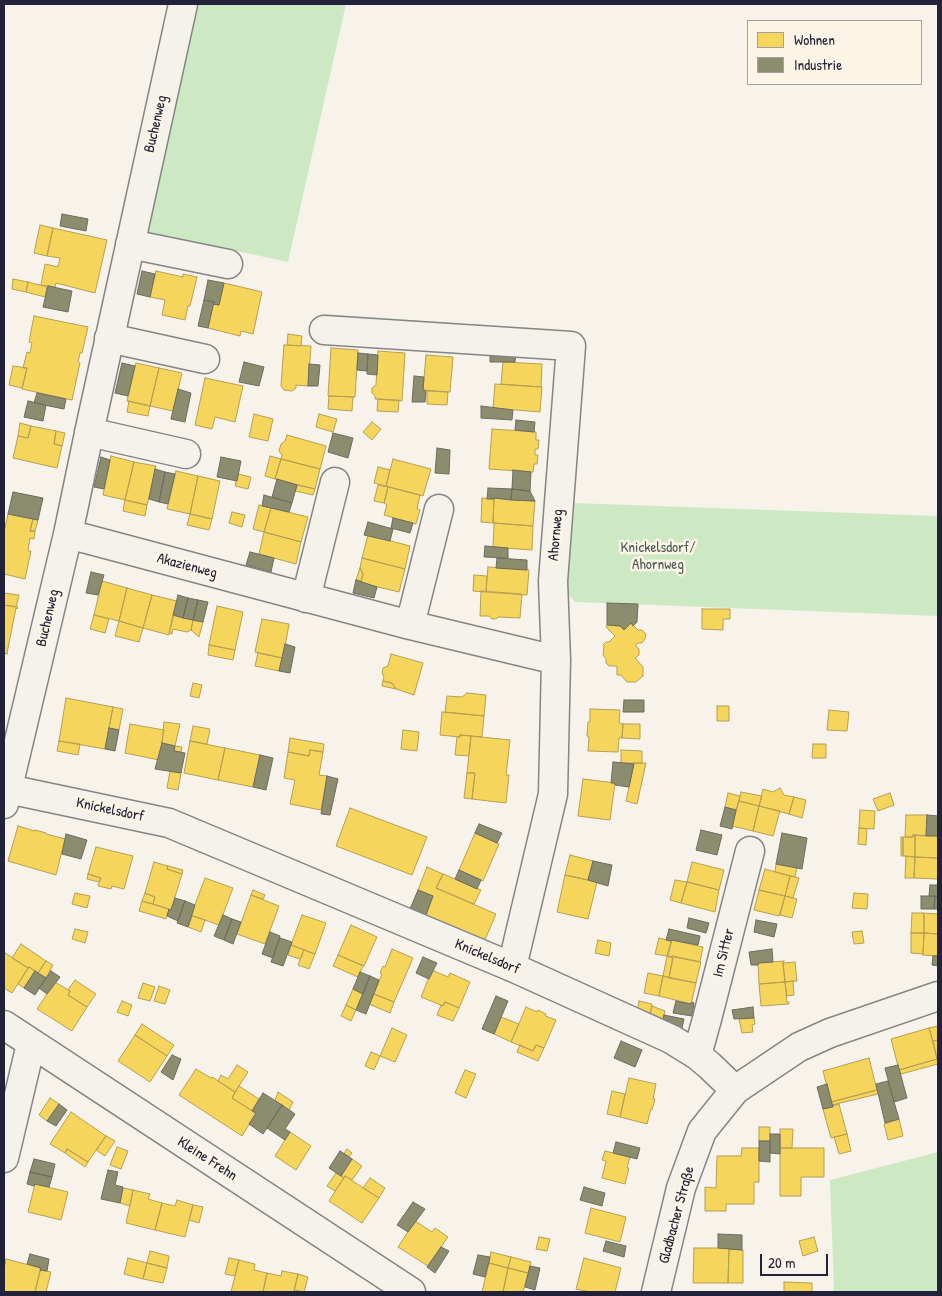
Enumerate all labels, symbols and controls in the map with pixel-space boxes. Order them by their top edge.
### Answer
legend [747,20,922,85]
text: Wohnen [794,29,835,50]
text: Industrie [794,54,842,75]
street label: Buchenweg [141,94,171,154]
street label: Ahornweg [545,508,567,562]
park label: Knickelsdorf/ Ahornweg [620,539,696,574]
street label: Akazienweg [155,549,219,583]
street label: Buchenweg [33,588,63,648]
street label: Knickelsdorf [74,794,146,826]
street label: Im Sitter [709,927,739,979]
street label: Knickelsdorf [452,935,522,979]
street label: Kleine Frehn [174,1133,240,1185]
street label: Gladbacher Straße [655,1164,699,1266]
scale bar [762,1244,830,1276]
text: 20 m [768,1252,795,1273]

